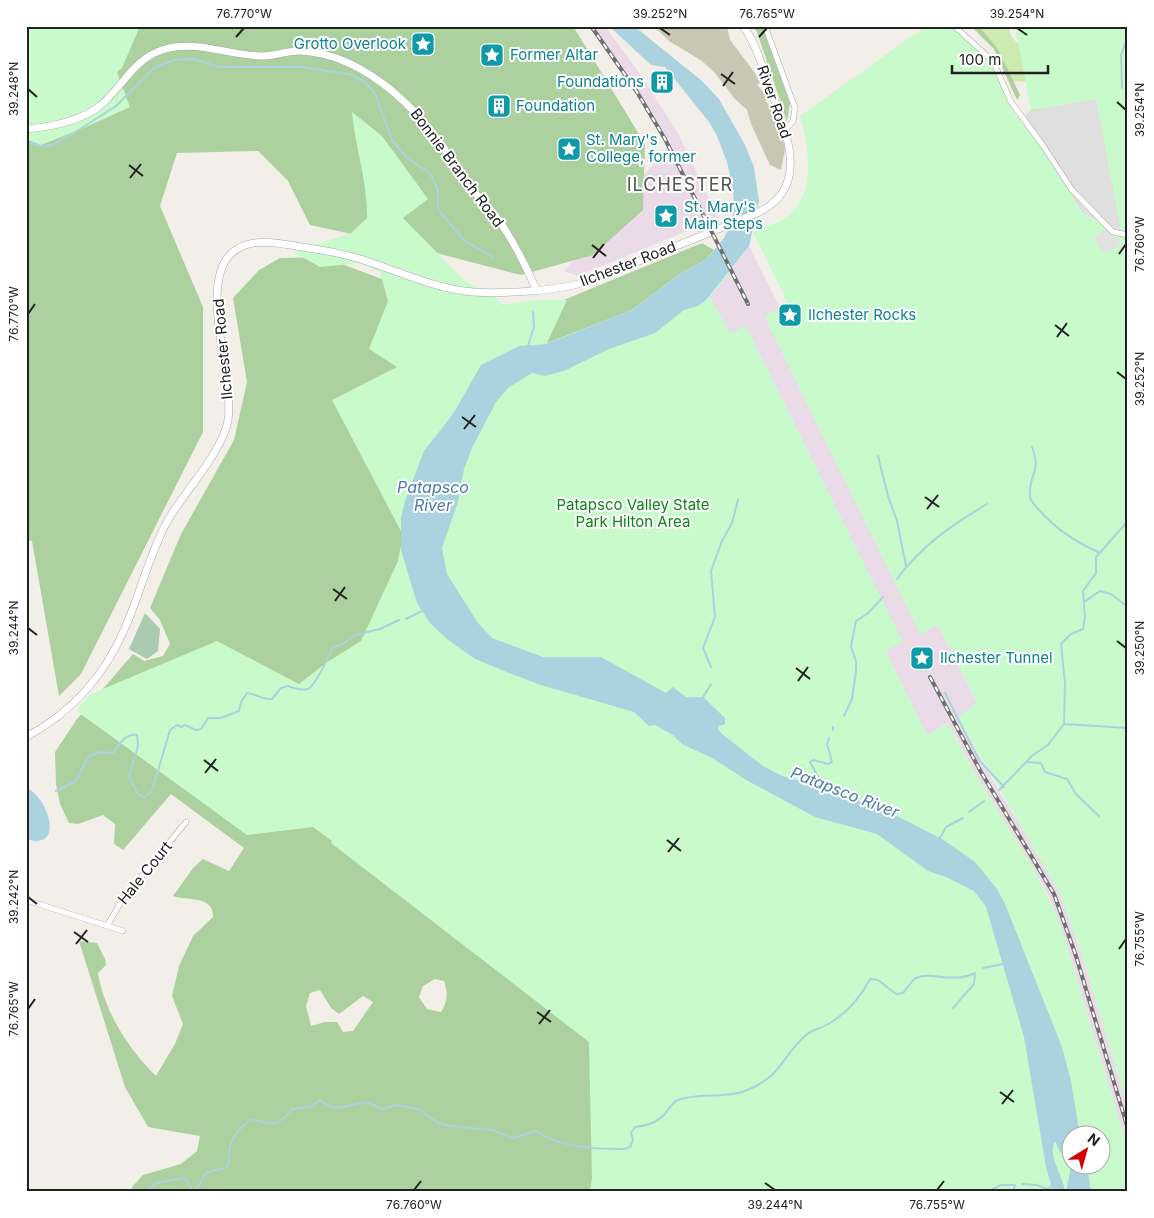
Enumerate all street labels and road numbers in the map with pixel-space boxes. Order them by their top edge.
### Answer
street label: River Road [753,63,796,141]
street label: Bonnie Branch Road [407,105,508,231]
street label: Ilchester Road [577,237,679,291]
street label: Ilchester Road [209,298,236,400]
street label: Hale Court [113,837,176,908]

